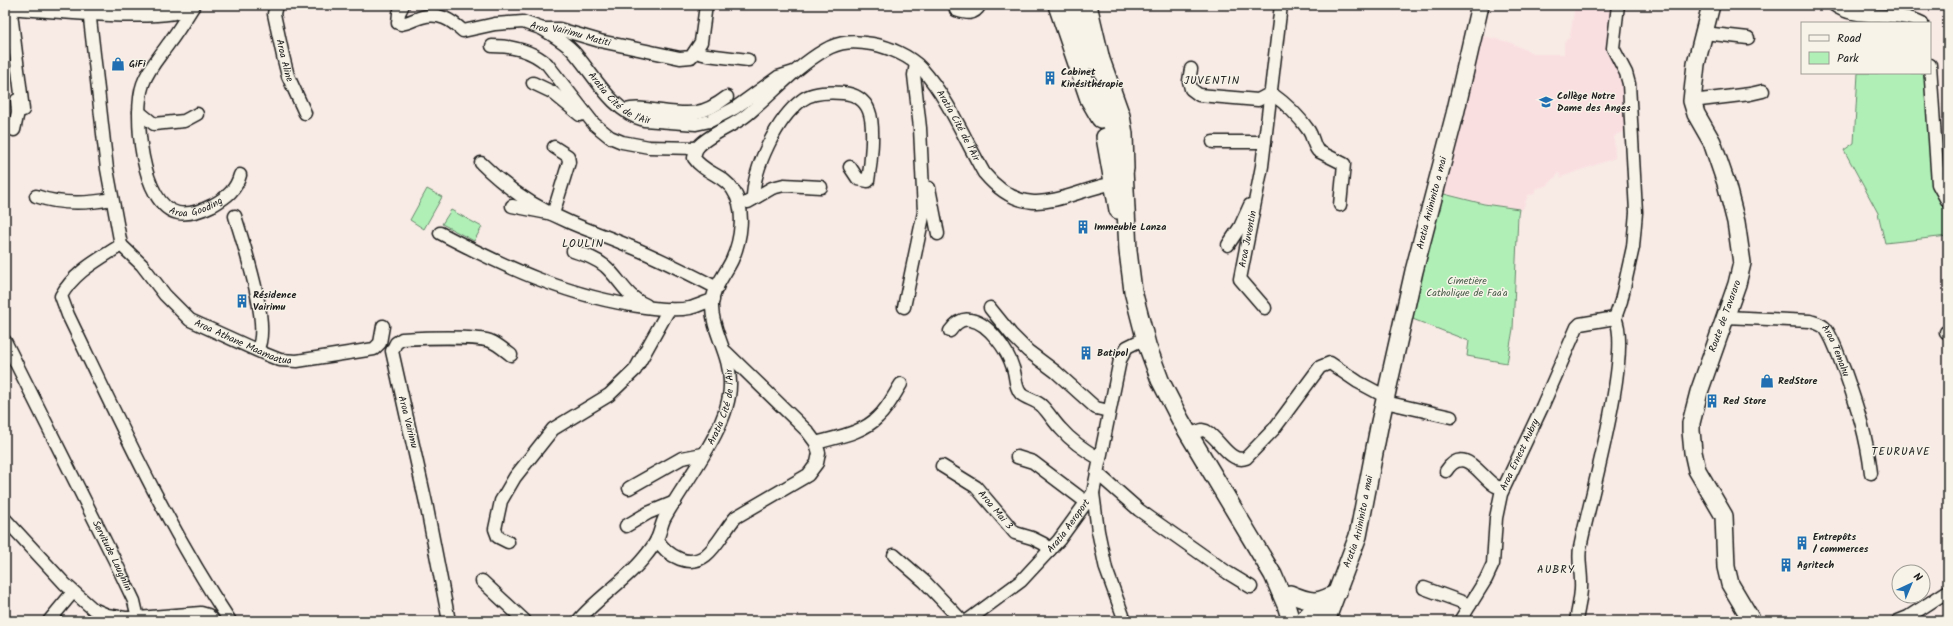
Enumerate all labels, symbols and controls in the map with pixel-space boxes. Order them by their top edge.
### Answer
street label: Aroa Vairimu Matiti [528,17,613,51]
legend [1801,22,1931,74]
text: Road [1837,29,1862,48]
street label: Aroa Aline [272,38,298,85]
text: Park [1837,49,1859,68]
shop icon: GiFi [110,56,126,72]
place label: GiFi [129,56,146,72]
place label: Cabinet Kinésithérapie [1061,64,1123,92]
street label: Aratia Cité de l'Air [584,68,652,129]
building icon: Cabinet Kinésithérapie [1042,70,1058,86]
district label: JUVENTIN [1184,72,1240,90]
street label: Aratia Cité de l'Air [932,87,984,165]
place label: Collège Notre Dame des Anges [1557,88,1631,116]
school or university icon: Collège Notre Dame des Anges [1538,94,1554,110]
street label: Aratia Ariininito a mai [1412,154,1452,251]
street label: Aroa Gooding [166,193,226,222]
street label: Aroa Juventin [1234,209,1261,269]
building icon: Immeuble Lanza [1075,219,1091,235]
place label: Immeuble Lanza [1094,219,1166,235]
district label: LOULIN [562,235,604,253]
park label: Cimetière Catholique de Faa'a [1426,273,1508,301]
street label: Route de Tavararo [1705,277,1746,354]
place label: Résidence Vairimu [253,287,297,315]
building icon: Résidence Vairimu [234,293,250,309]
street label: Aroa Athane Maamaatua [192,315,292,369]
street label: Aroa Temahu [1817,321,1854,379]
building icon: Batipol [1078,345,1094,361]
place label: Batipol [1097,345,1128,361]
street label: Aratia Cité de l'Air [703,367,738,448]
shop icon: RedStore [1759,373,1775,389]
place label: RedStore [1778,373,1817,389]
building icon: Red Store [1704,393,1720,409]
place label: Red Store [1723,393,1766,409]
street label: Aroa Vairimu [394,394,422,450]
street label: Aroa Ernest Aubry [1496,416,1544,493]
district label: TEURUAVE [1872,443,1930,461]
street label: Aratia Ariininito a mai [1339,473,1378,570]
street label: Aroa Mai 3 [974,487,1017,533]
street label: Aratia Aeroport [1043,496,1094,557]
street label: Servitude Laughlin [88,518,136,594]
place label: Entrepôts / commerces [1812,529,1869,557]
building icon: Entrepôts / commerces [1794,535,1810,551]
building icon: Agritech [1778,557,1794,573]
place label: Agritech [1797,557,1835,573]
district label: AUBRY [1537,561,1575,579]
north arrow [1891,564,1931,604]
text: N [1908,569,1926,586]

